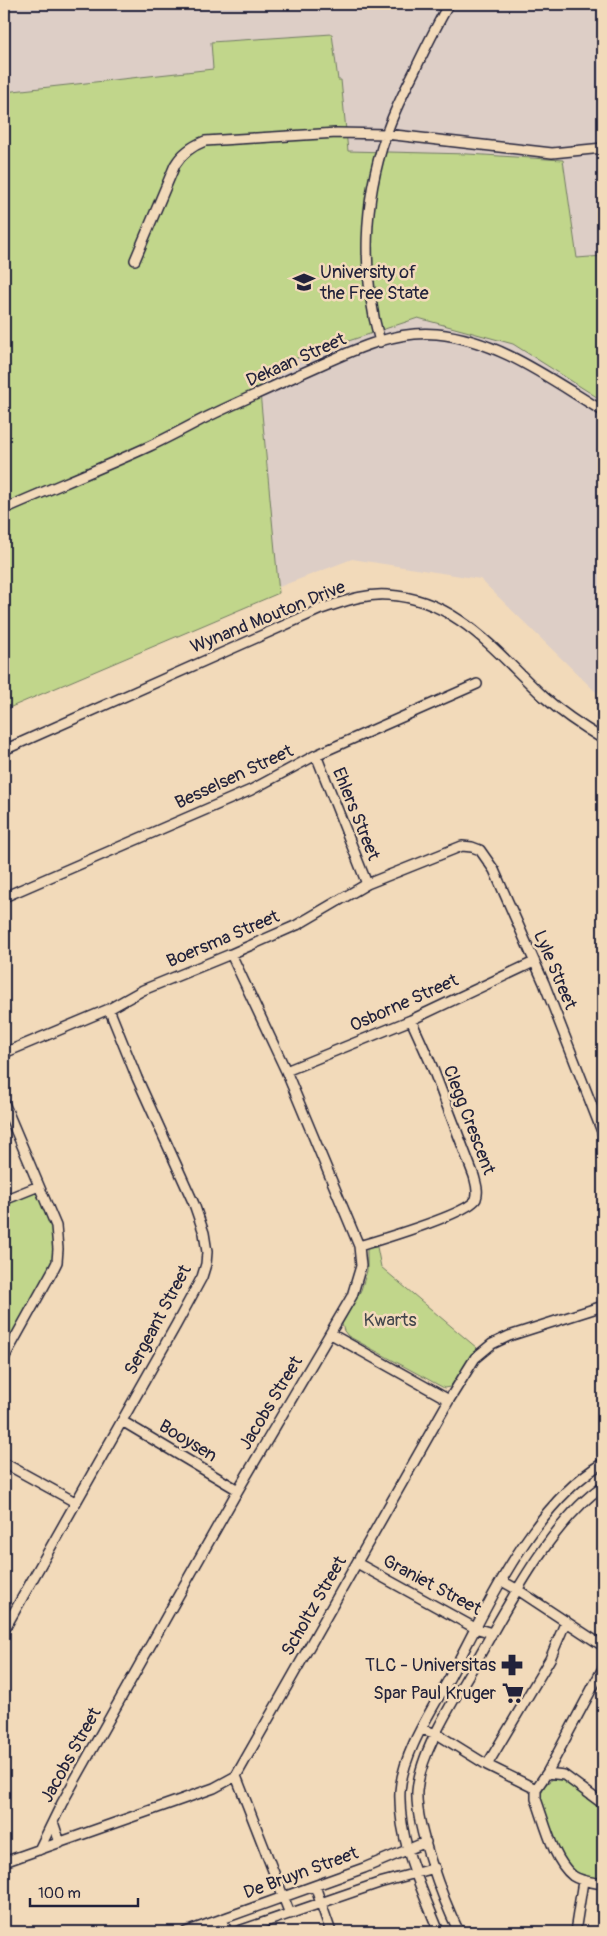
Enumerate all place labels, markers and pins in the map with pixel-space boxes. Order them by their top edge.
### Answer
place label: University of the Free State [319,261,429,305]
school or university icon: University of the Free State [291,269,317,295]
pharmacy icon: TLC - Universitas [499,1652,525,1678]
place label: TLC - Universitas [365,1654,496,1677]
supermarket icon: Spar Paul Kruger [500,1680,526,1706]
place label: Spar Paul Kruger [373,1682,497,1705]

